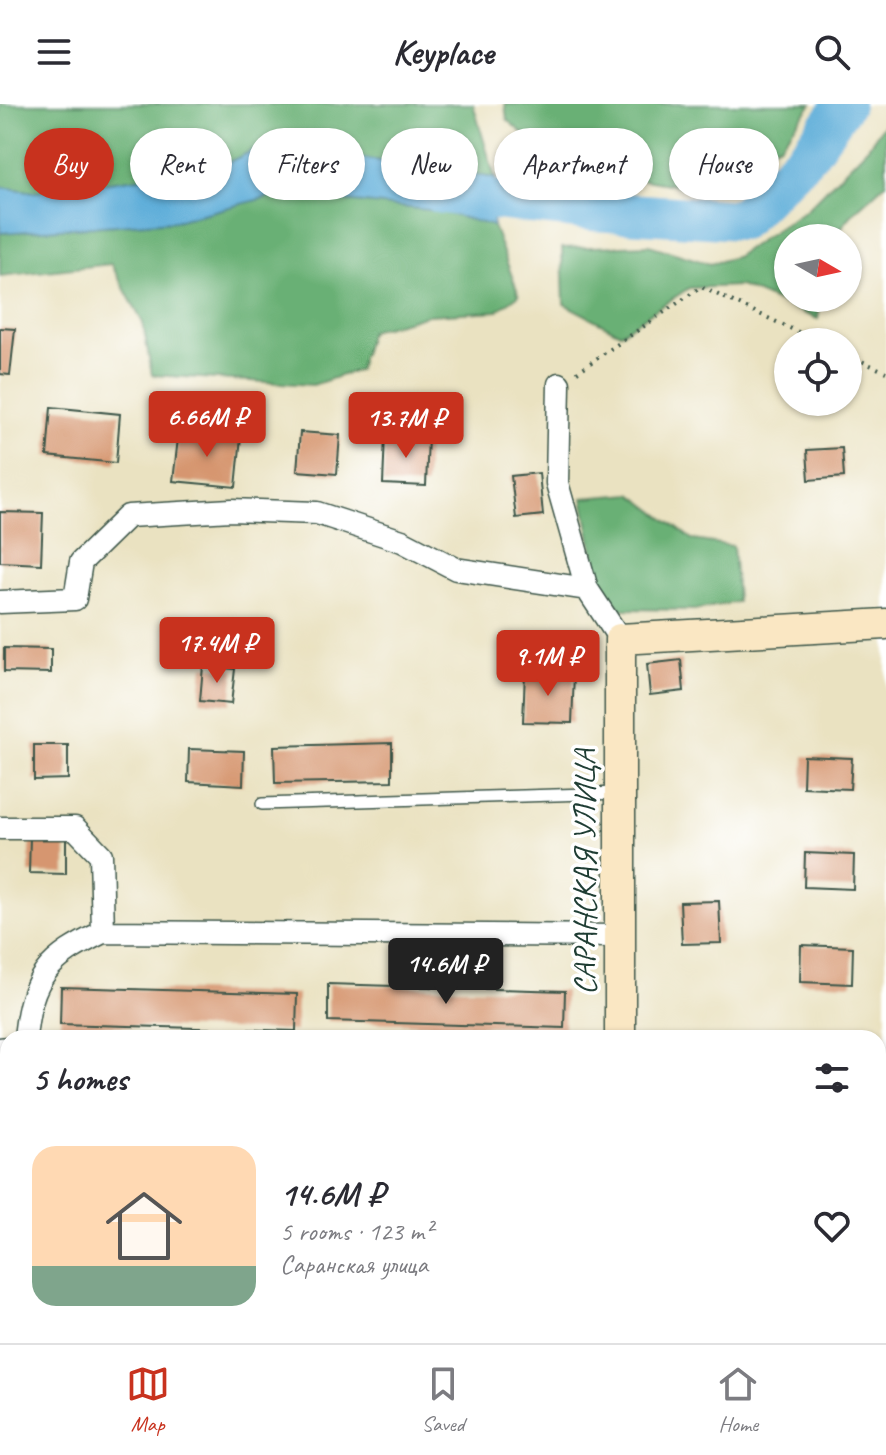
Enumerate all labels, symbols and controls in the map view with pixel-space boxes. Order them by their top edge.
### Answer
text: Keyplace [392,29,494,75]
icon: menu [32,30,76,74]
icon: search [810,30,854,74]
chip: Buy [24,128,114,200]
chip: Rent [130,128,232,200]
chip: Filters [248,128,365,200]
chip: New [381,128,478,200]
chip: Apartment [494,128,653,200]
chip: House [669,128,779,200]
north arrow [774,224,862,312]
map controls [774,224,862,416]
button: locate [774,328,862,416]
pin: 6.66M ₽ [133,391,281,459]
pin: 13.7M ₽ [332,392,480,460]
text: 6.66M ₽ [167,400,247,433]
text: 13.7M ₽ [367,401,445,434]
pin: 17.4M ₽ [143,617,291,685]
text: 17.4M ₽ [178,626,256,659]
pin: 9.1M ₽ [483,630,613,698]
text: 9.1M ₽ [515,639,581,672]
street label: САРАНСКАЯ УЛИЦА [564,747,605,995]
pin: 14.6M ₽ [372,938,520,1006]
text: 14.6M ₽ [406,947,486,980]
icon: filters [810,1056,854,1100]
text: 5 homes [32,1057,127,1100]
text: 14.6M ₽ [280,1172,384,1215]
icon: home [96,1178,192,1274]
icon: heart [810,1204,854,1248]
text: 5 rooms · 123 m² [280,1215,432,1248]
text: Саранская улица [280,1248,428,1281]
tab: Map [126,1362,170,1438]
tab: Saved [421,1362,465,1438]
tab: Home [716,1362,760,1438]

